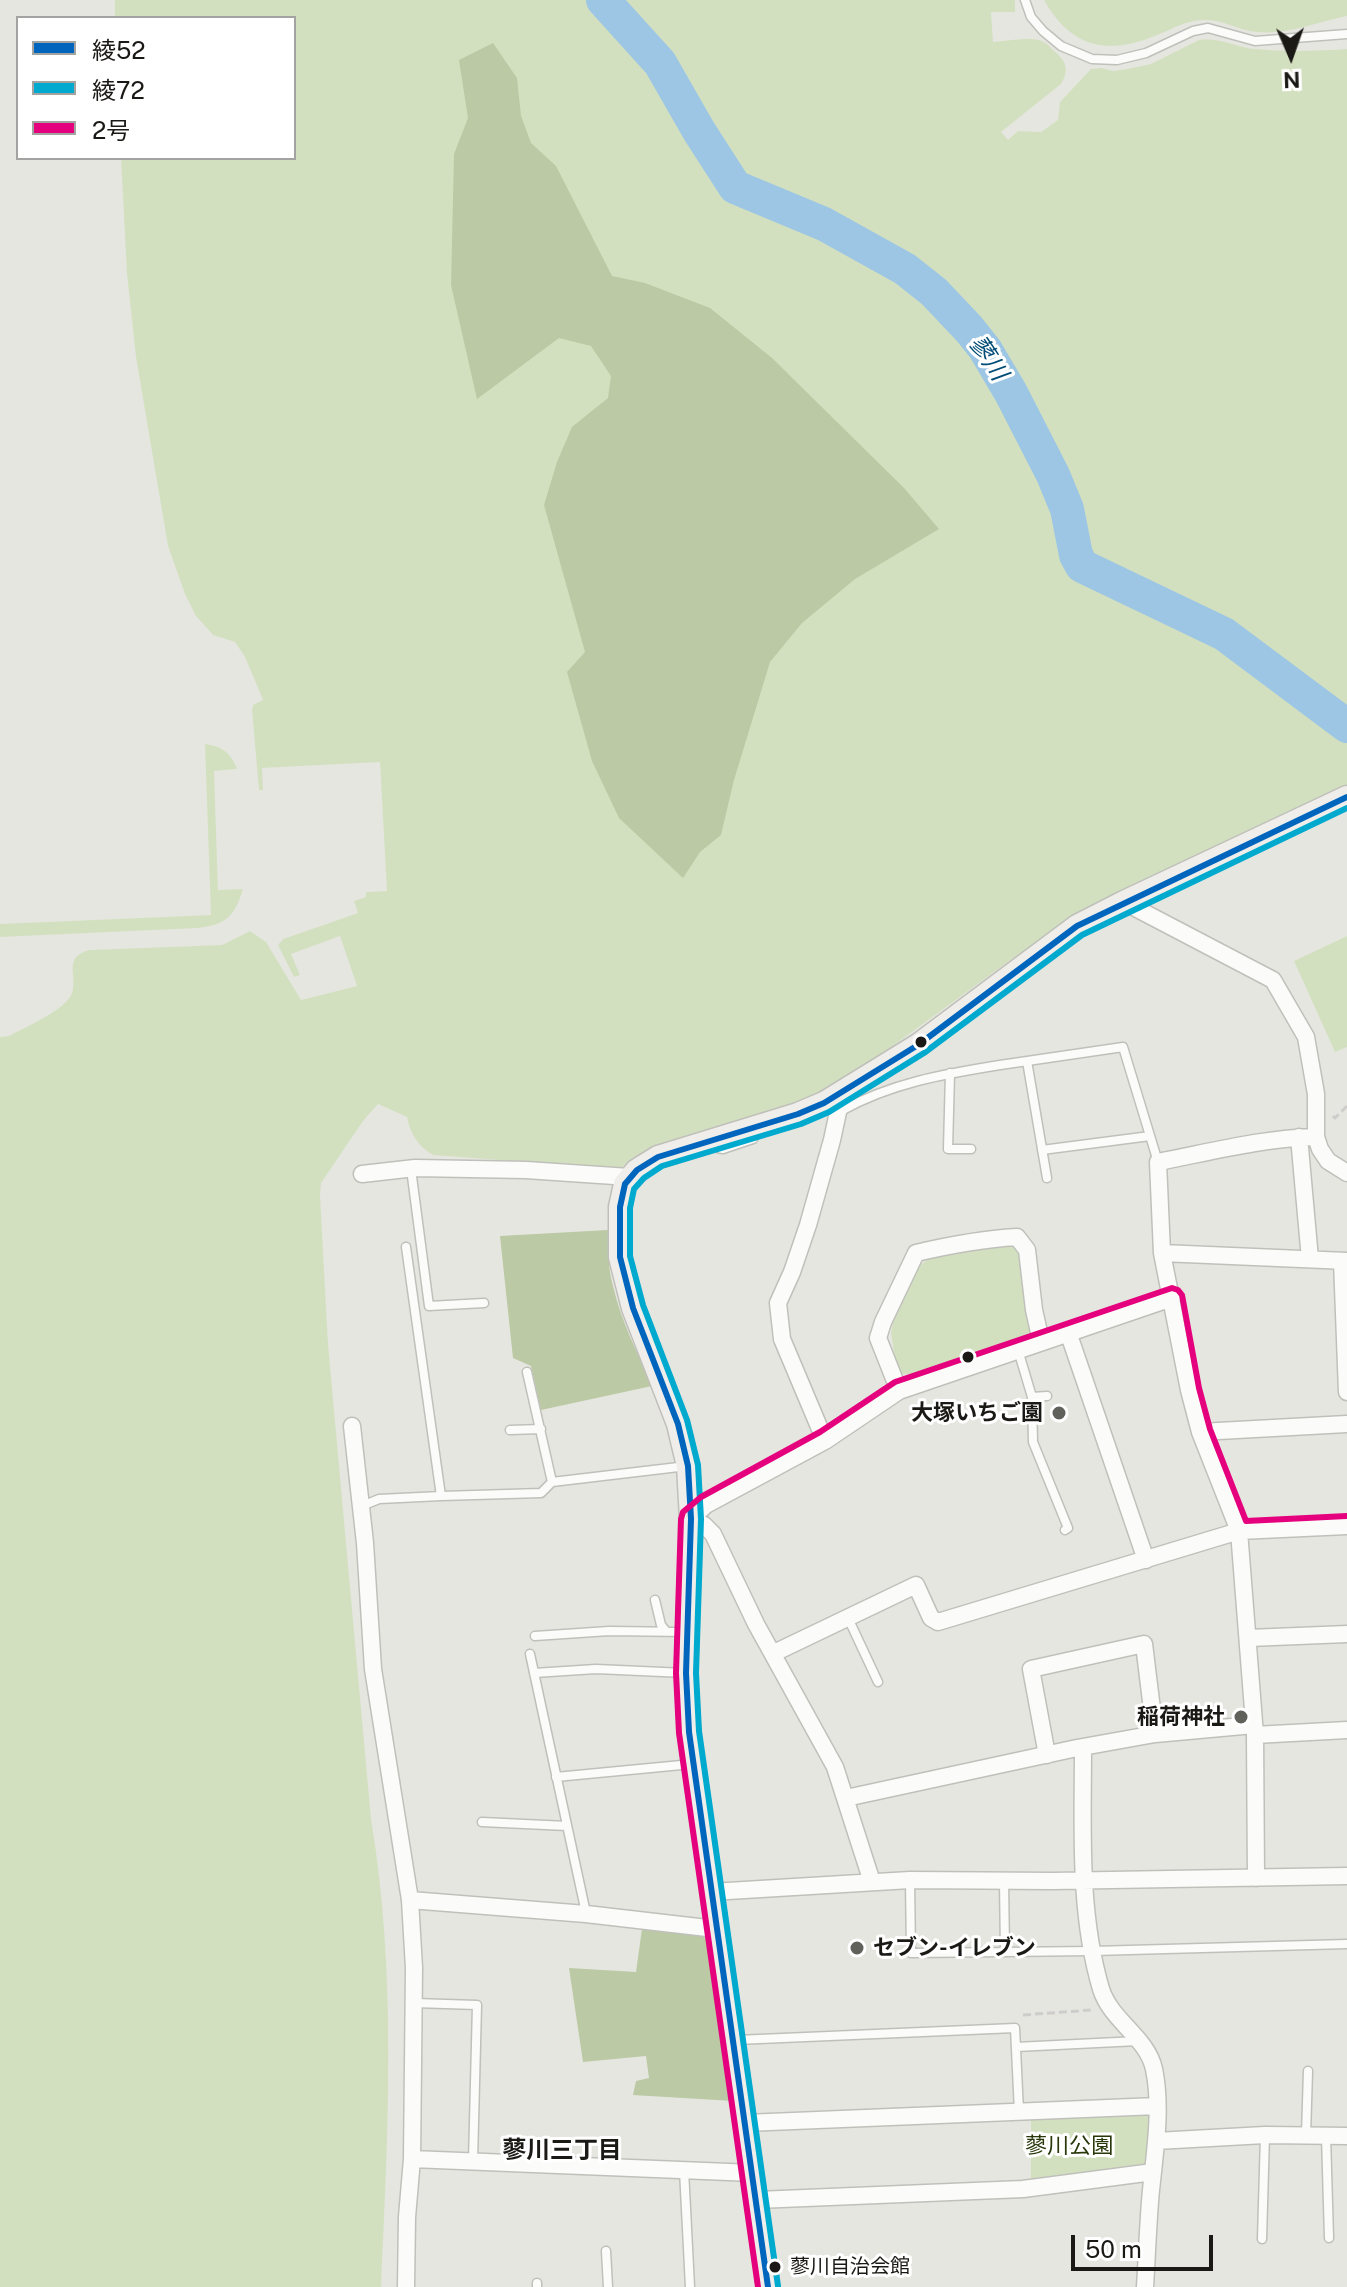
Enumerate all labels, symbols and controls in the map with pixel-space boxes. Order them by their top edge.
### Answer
legend [16,16,296,160]
north arrow [1251,16,1331,96]
text: 綾52 [92,36,146,64]
text: N [1283,67,1301,93]
text: 綾72 [92,76,145,104]
text: 2号 [92,116,130,144]
water label: 蓼川 [963,330,1013,386]
unlabelled marker [913,1034,929,1050]
unlabelled marker [960,1349,976,1365]
place label: 大塚いちご園 [911,1400,1043,1426]
marker: 大塚いちご園 [1050,1404,1068,1422]
place label: 稲荷神社 [1137,1704,1225,1730]
marker: 稲荷神社 [1232,1708,1250,1726]
place label: セブン-イレブン [873,1935,1036,1961]
marker: セブン-イレブン [848,1939,866,1957]
park label: 蓼川公園 [1025,2133,1113,2159]
district label: 蓼川三丁目 [502,2137,622,2165]
scale bar [1075,2219,1217,2269]
text: 50 m [1085,2235,1142,2263]
place label: 蓼川自治会館 [790,2255,910,2279]
marker: 蓼川自治会館 [767,2259,783,2275]

